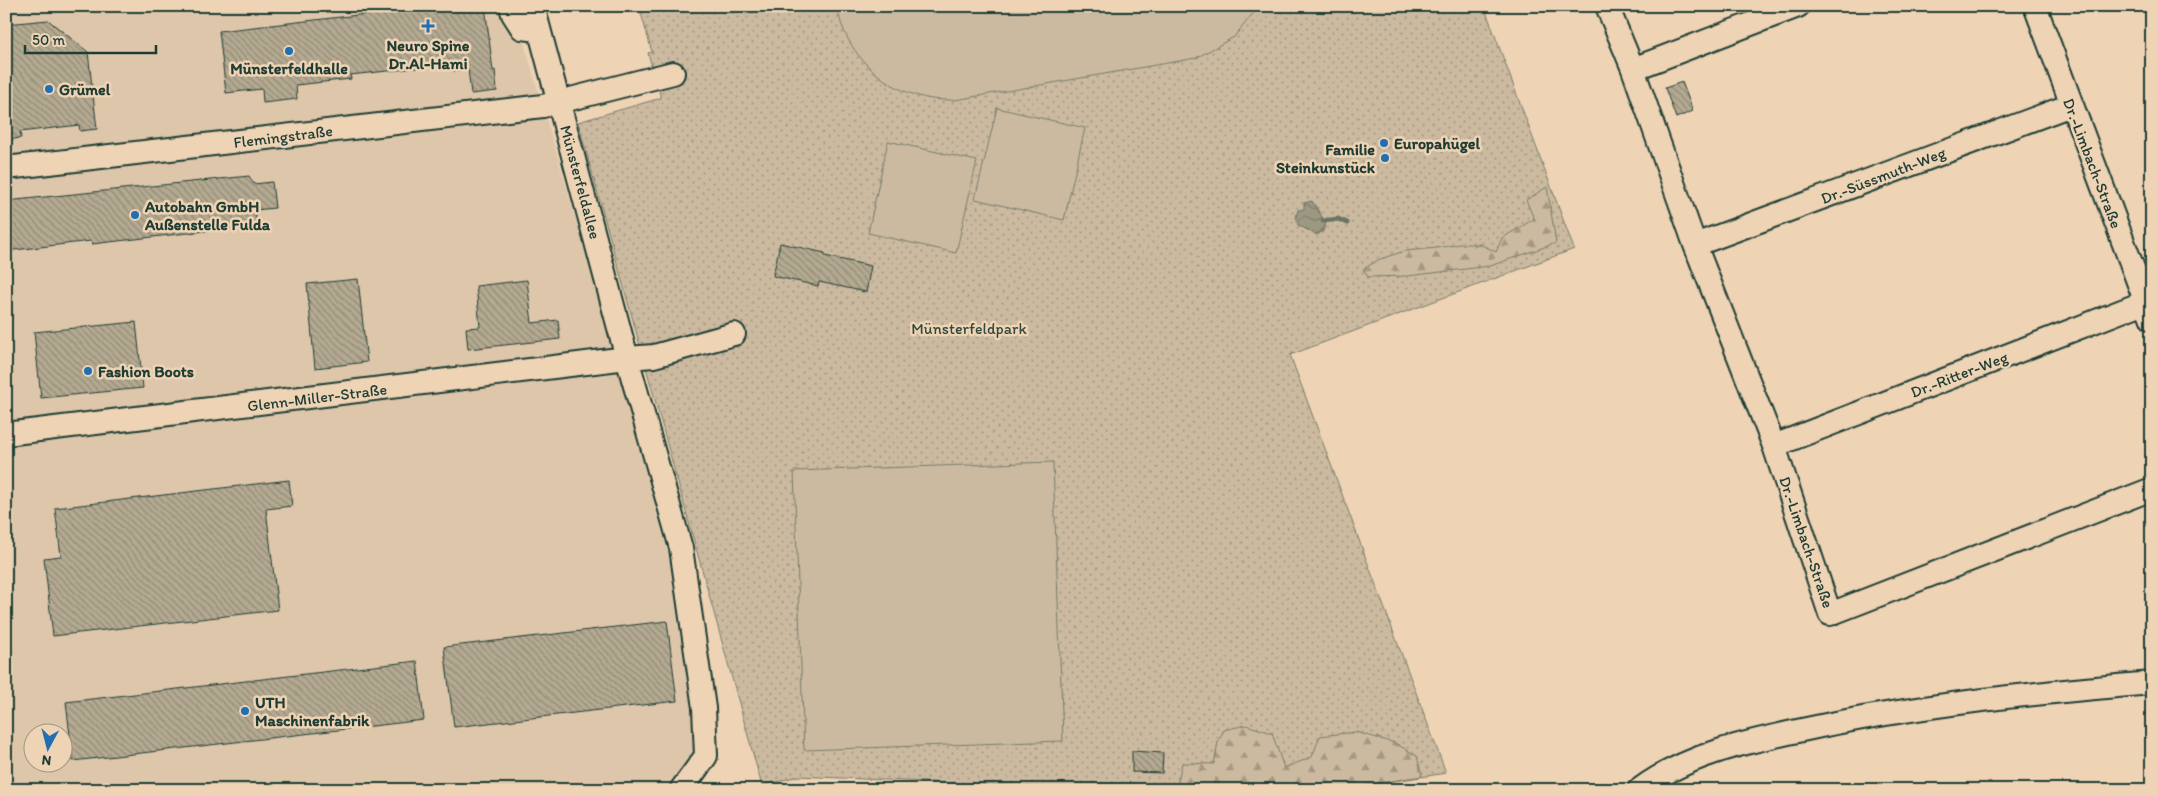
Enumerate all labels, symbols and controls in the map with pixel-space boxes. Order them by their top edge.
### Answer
marker: Neuro Spine Dr.Al-Hami [421,19,435,33]
scale bar [25,22,156,54]
text: 50 m [32,31,65,49]
place label: Neuro Spine Dr.Al-Hami [387,36,470,73]
marker: Münsterfeldhalle [283,45,295,57]
place label: Münsterfeldhalle [230,59,348,78]
place label: Grümel [59,80,111,99]
marker: Grümel [43,83,55,95]
street label: Dr.-Limbach-Straße [2059,95,2126,231]
street label: Flemingstraße [232,121,334,152]
street label: Münsterfeldallee [556,123,605,241]
place label: Europahügel [1394,134,1480,154]
marker: Europahügel [1378,137,1390,149]
place label: Familie Steinkunstück [1276,140,1376,177]
street label: Dr.-Süssmuth-Weg [1818,143,1949,208]
marker: Familie Steinkunstück [1379,152,1391,164]
place label: Autobahn GmbH Außenstelle Fulda [144,197,271,234]
marker: Autobahn GmbH Außenstelle Fulda [129,209,141,221]
park label: Münsterfeldpark [911,319,1027,338]
street label: Dr.-Ritter-Weg [1908,347,2011,402]
place label: Fashion Boots [98,362,194,381]
marker: Fashion Boots [82,365,94,377]
street label: Glenn-Miller-Straße [246,380,388,415]
street label: Dr.-Limbach-Straße [1775,474,1838,610]
place label: UTH Maschinenfabrik [255,693,370,730]
marker: UTH Maschinenfabrik [239,705,251,717]
north arrow [22,724,72,774]
text: N [41,751,52,769]

